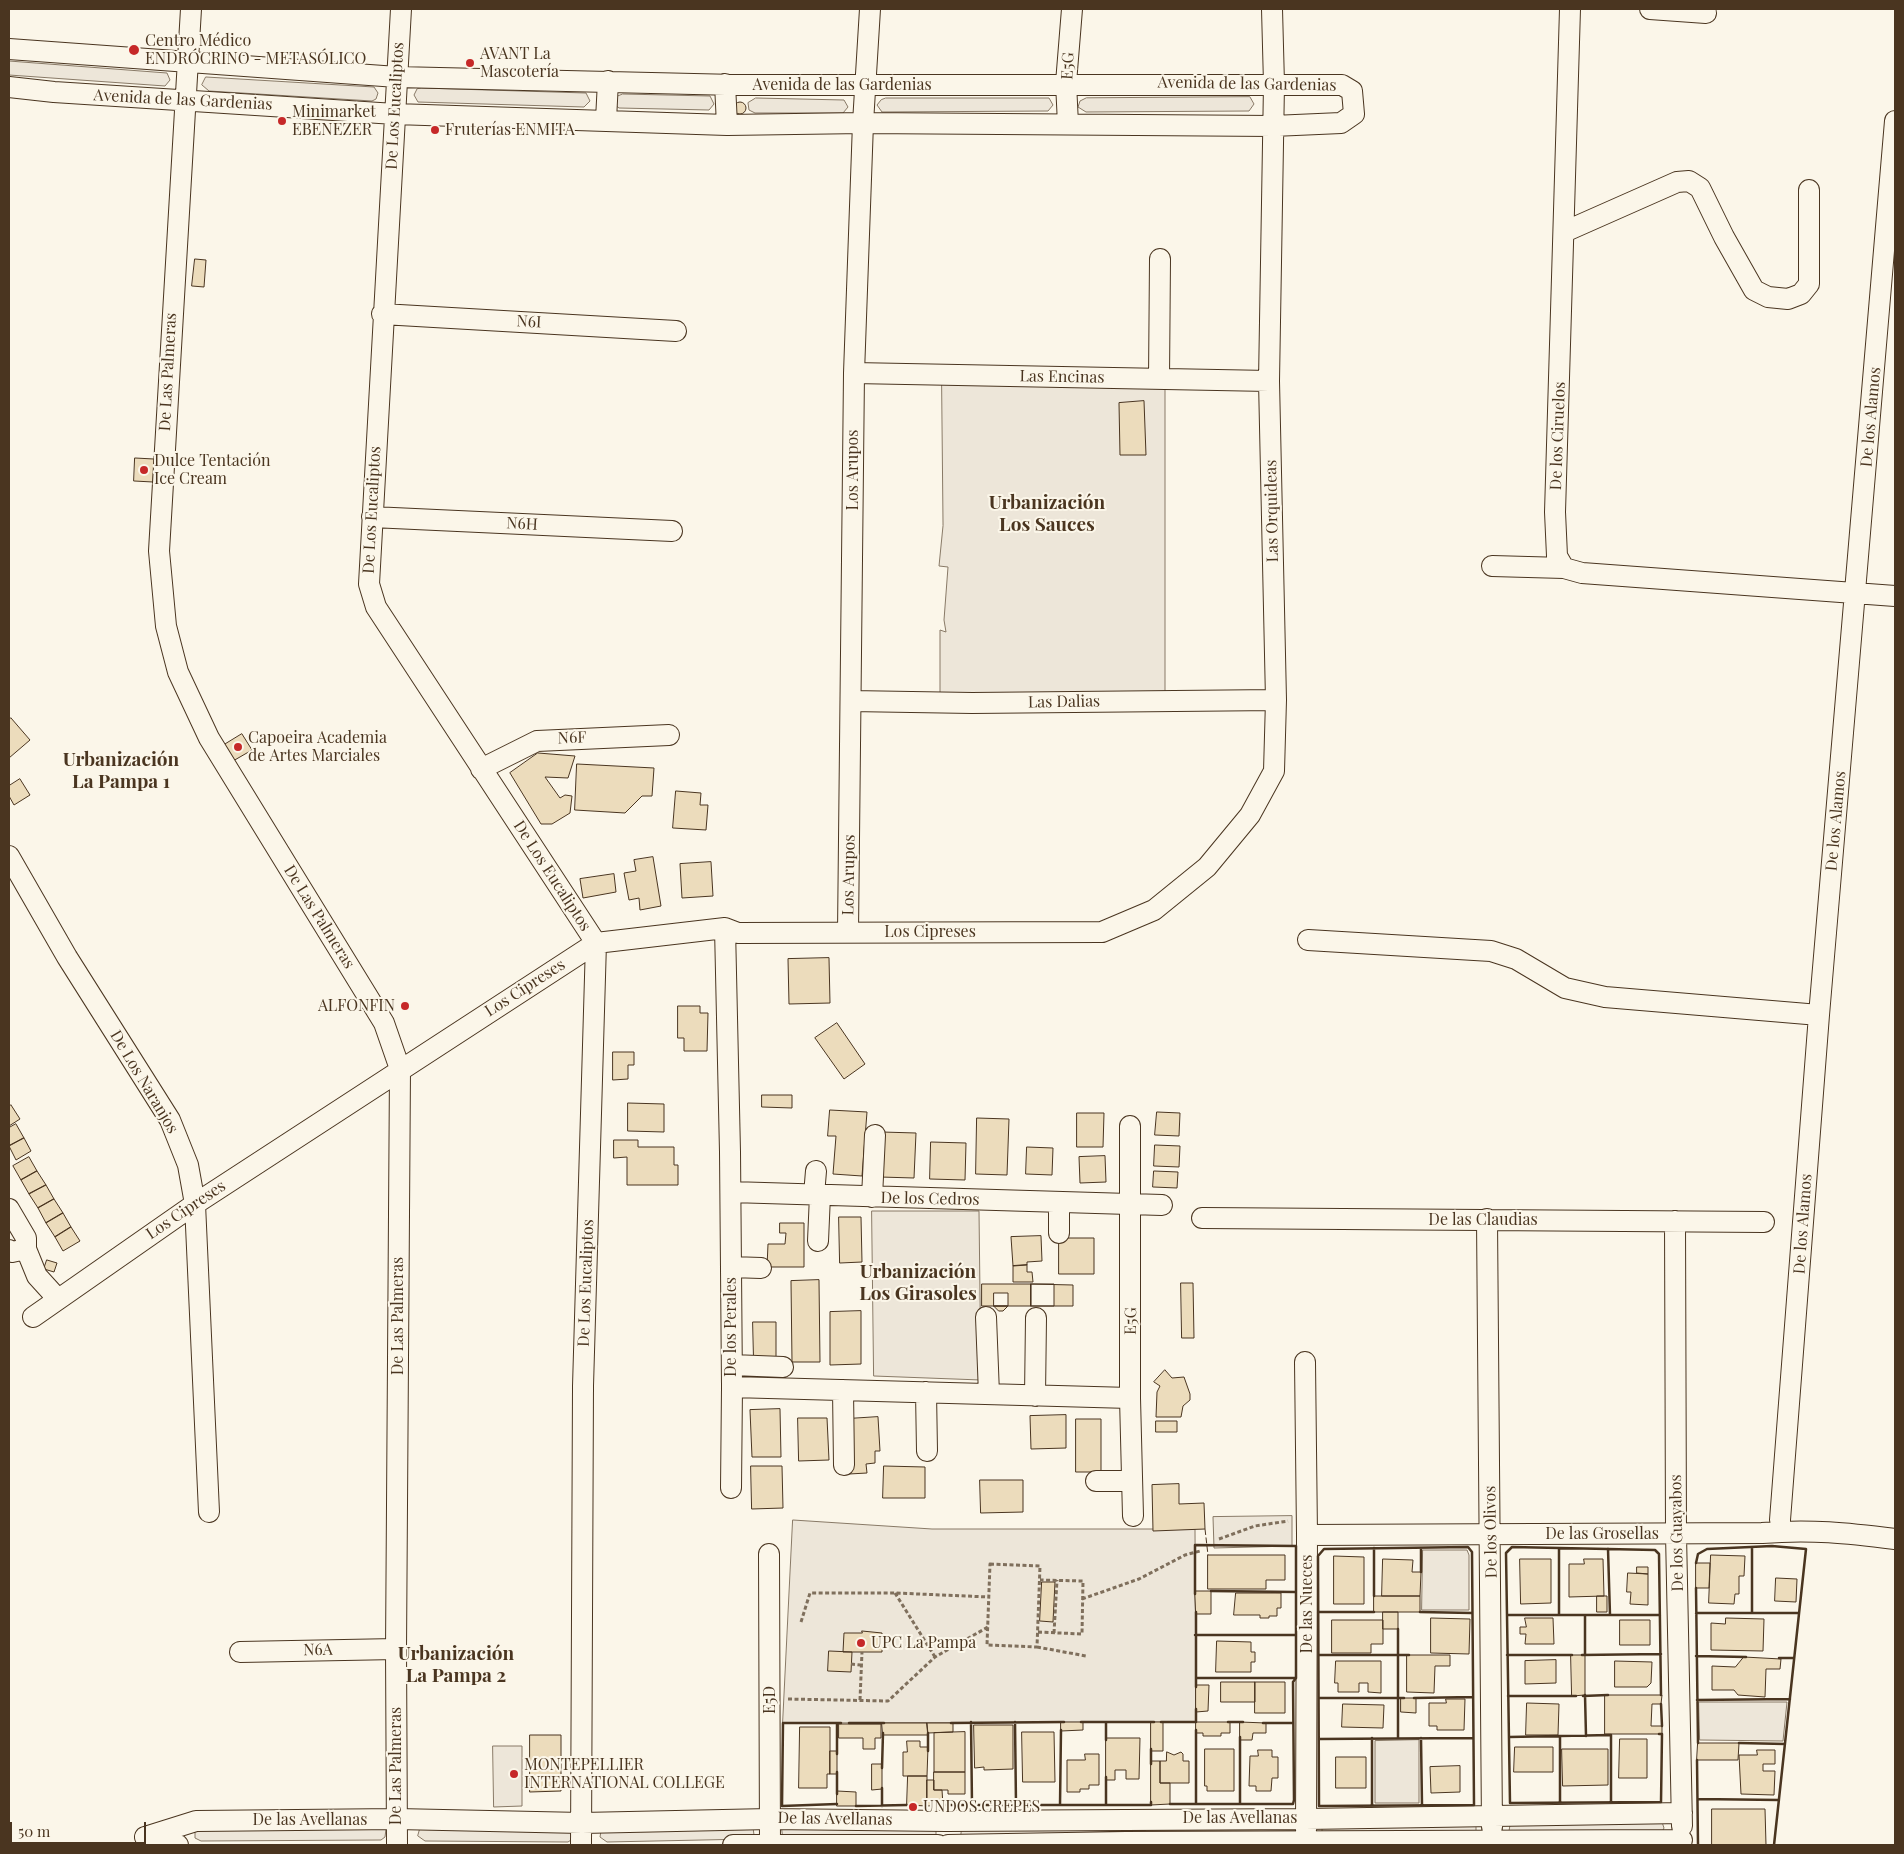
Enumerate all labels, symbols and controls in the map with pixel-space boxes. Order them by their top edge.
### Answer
place label: Centro Médico ENDRÓCRINO - METASÓLICO [145,31,366,69]
street label: De Los Eucaliptos [382,42,408,170]
marker: Centro Médico ENDRÓCRINO - METASÓLICO [127,43,141,57]
place label: AVANT La Mascotería [480,44,559,82]
street label: E5G [1058,52,1078,80]
marker: AVANT La Mascotería [464,57,476,69]
street label: Avenida de las Gardenias [1157,73,1337,95]
street label: Avenida de las Gardenias [752,75,932,95]
street label: Avenida de las Gardenias [93,86,273,114]
place label: Minimarket EBENEZER [292,102,376,140]
marker: Minimarket EBENEZER [276,115,288,127]
place label: Fruterías ENMITA [445,120,575,140]
marker: Fruterías ENMITA [429,124,441,136]
street label: De Las Palmeras [155,312,181,432]
street label: N6I [516,312,542,332]
street label: De los Alamos [1857,366,1885,468]
street label: Las Encinas [1019,367,1105,387]
street label: De los Ciruelos [1547,381,1569,491]
street label: Los Arupos [843,429,863,511]
street label: De Los Eucaliptos [359,446,385,574]
place label: Dulce Tentación Ice Cream [154,451,270,489]
street label: Las Orquideas [1262,460,1282,562]
marker: Dulce Tentación Ice Cream [138,464,150,476]
district label: Urbanización Los Sauces [989,492,1105,536]
street label: N6H [506,514,538,534]
street label: Las Dalias [1028,692,1100,712]
place label: Capoeira Academia de Artes Marciales [248,728,387,766]
street label: N6F [557,728,587,748]
marker: Capoeira Academia de Artes Marciales [232,741,244,753]
district label: Urbanización La Pampa 1 [63,749,179,793]
street label: De los Alamos [1822,770,1850,872]
street label: De Los Eucaliptos [509,817,595,935]
street label: Los Arupos [839,834,859,916]
street label: De Las Palmeras [279,862,359,972]
street label: Los Cipreses [884,922,976,942]
street label: Los Cipreses [481,955,569,1021]
place label: ALFONFIN [318,996,395,1016]
marker: ALFONFIN [399,1000,411,1012]
street label: De Los Naranjos [106,1027,182,1137]
street label: De los Alamos [1790,1173,1816,1275]
street label: Los Cipreses [143,1176,229,1244]
street label: De los Cedros [880,1189,980,1209]
street label: De las Claudias [1428,1210,1538,1230]
street label: De Los Eucaliptos [574,1219,598,1347]
street label: De Las Palmeras [388,1257,408,1375]
district label: Urbanización Los Girasoles [859,1261,977,1305]
street label: De los Perales [721,1277,741,1377]
street label: E5G [1121,1307,1141,1335]
street label: De los Guayabos [1666,1474,1688,1592]
street label: De los Olivos [1481,1486,1501,1578]
street label: De las Grosellas [1545,1524,1659,1544]
street label: De las Nueces [1297,1555,1317,1653]
place label: UPC La Pampa [871,1633,976,1653]
marker: UPC La Pampa [855,1637,867,1649]
street label: N6A [303,1640,333,1660]
district label: Urbanización La Pampa 2 [398,1643,514,1687]
street label: E5D [760,1686,780,1714]
street label: De Las Palmeras [386,1707,406,1825]
place label: MONTEPELLIER INTERNATIONAL COLLEGE [524,1755,725,1793]
marker: MONTEPELLIER INTERNATIONAL COLLEGE [508,1768,520,1780]
place label: UNDOS CREPES [923,1797,1040,1817]
marker: UNDOS CREPES [907,1801,919,1813]
street label: De las Avellanas [777,1808,893,1830]
street label: De las Avellanas [1183,1808,1297,1828]
street label: De las Avellanas [253,1810,367,1830]
scale bar [12,1812,149,1844]
text: 50 m [18,1821,50,1841]

